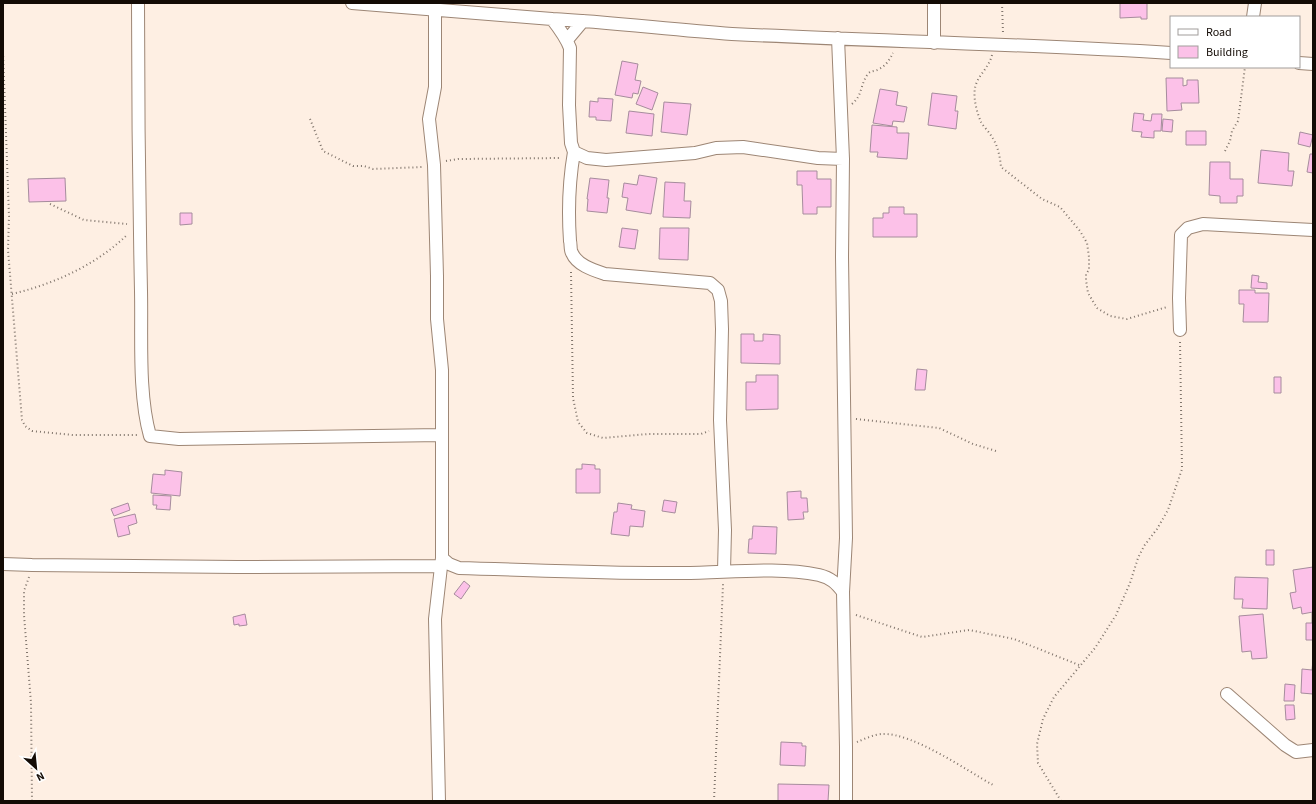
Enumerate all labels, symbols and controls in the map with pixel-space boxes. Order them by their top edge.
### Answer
legend [1170,16,1300,68]
text: Road [1206,24,1232,41]
text: Building [1206,44,1248,61]
north arrow [16,748,56,788]
text: N [34,768,47,785]

